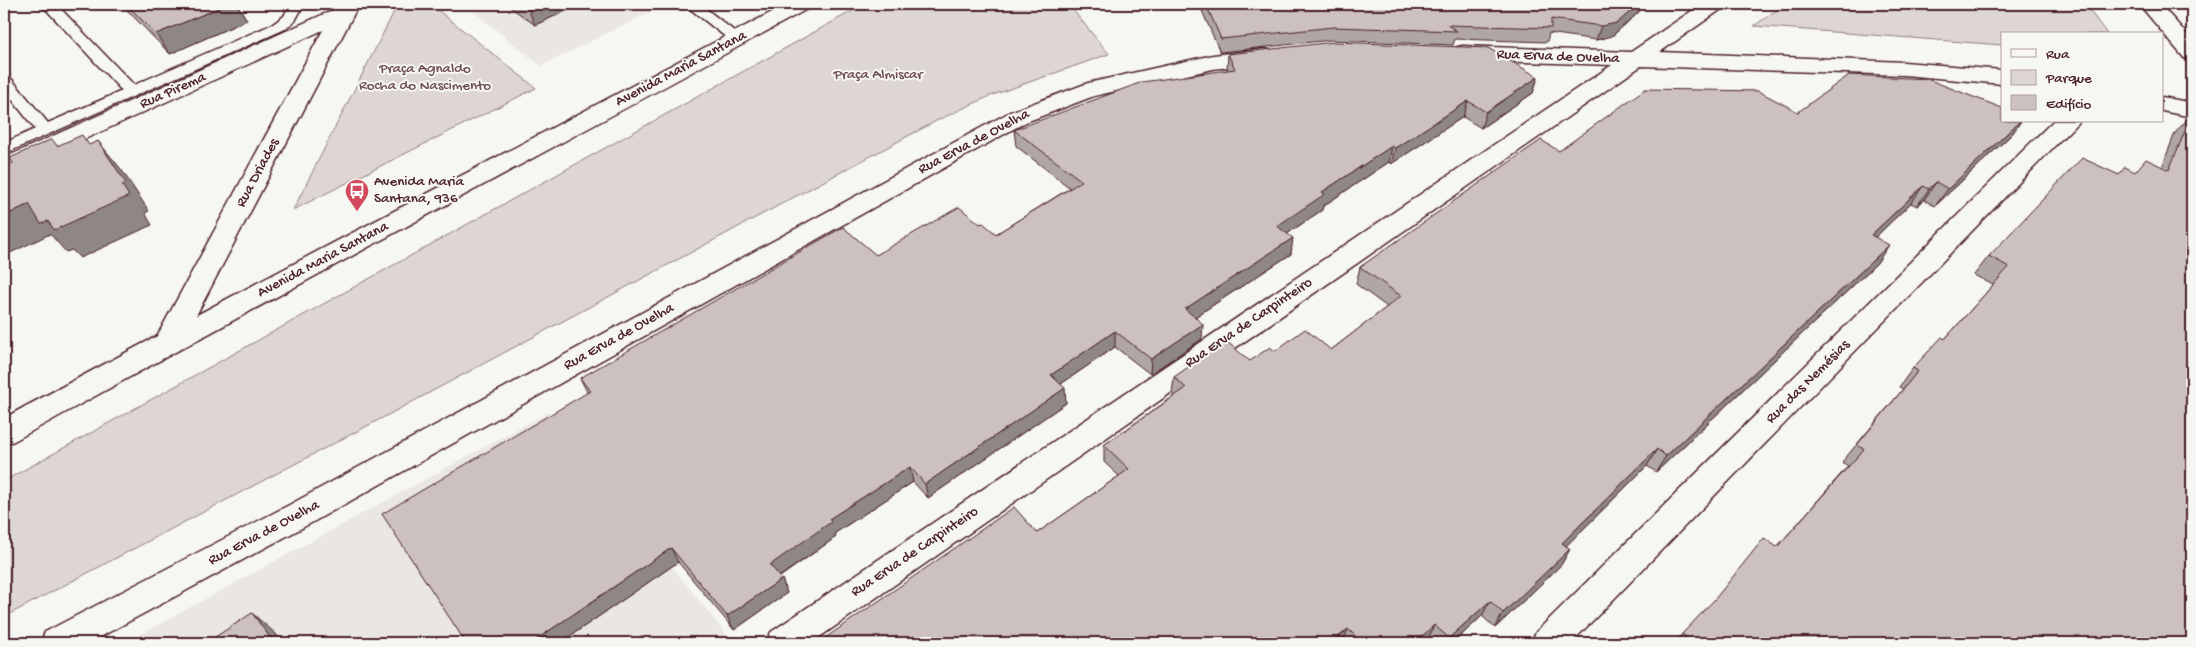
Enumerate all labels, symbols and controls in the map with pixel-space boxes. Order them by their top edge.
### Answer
street label: Avenida Maria Santana [612,27,750,111]
legend [2001,32,2164,122]
street label: Rua Erva de Ovelha [1496,46,1620,68]
text: Rua [2046,46,2070,64]
park label: Praça Agnaldo Rocha do Nascimento [359,60,491,95]
park label: Praça Almiscar [832,66,924,84]
street label: Rua Pirema [137,68,209,114]
text: Parque [2045,70,2092,88]
text: Edifício [2046,96,2092,114]
street label: Rua Erva de Ovelha [915,105,1033,179]
street label: Rua Driades [232,135,284,211]
place label: Avenida Maria Santana, 936 [374,173,465,208]
bus stop icon: Avenida Maria Santana, 936 [344,178,370,212]
street label: Avenida Maria Santana [254,218,392,302]
street label: Rua Erva de Carpinteiro [1182,274,1316,372]
street label: Rua Erva de Ovelha [561,299,678,375]
street label: Rua das Nemésias [1762,336,1854,428]
street label: Rua Erva de Ovelha [205,496,323,570]
street label: Rua Erva de Carpinteiro [848,503,982,601]

